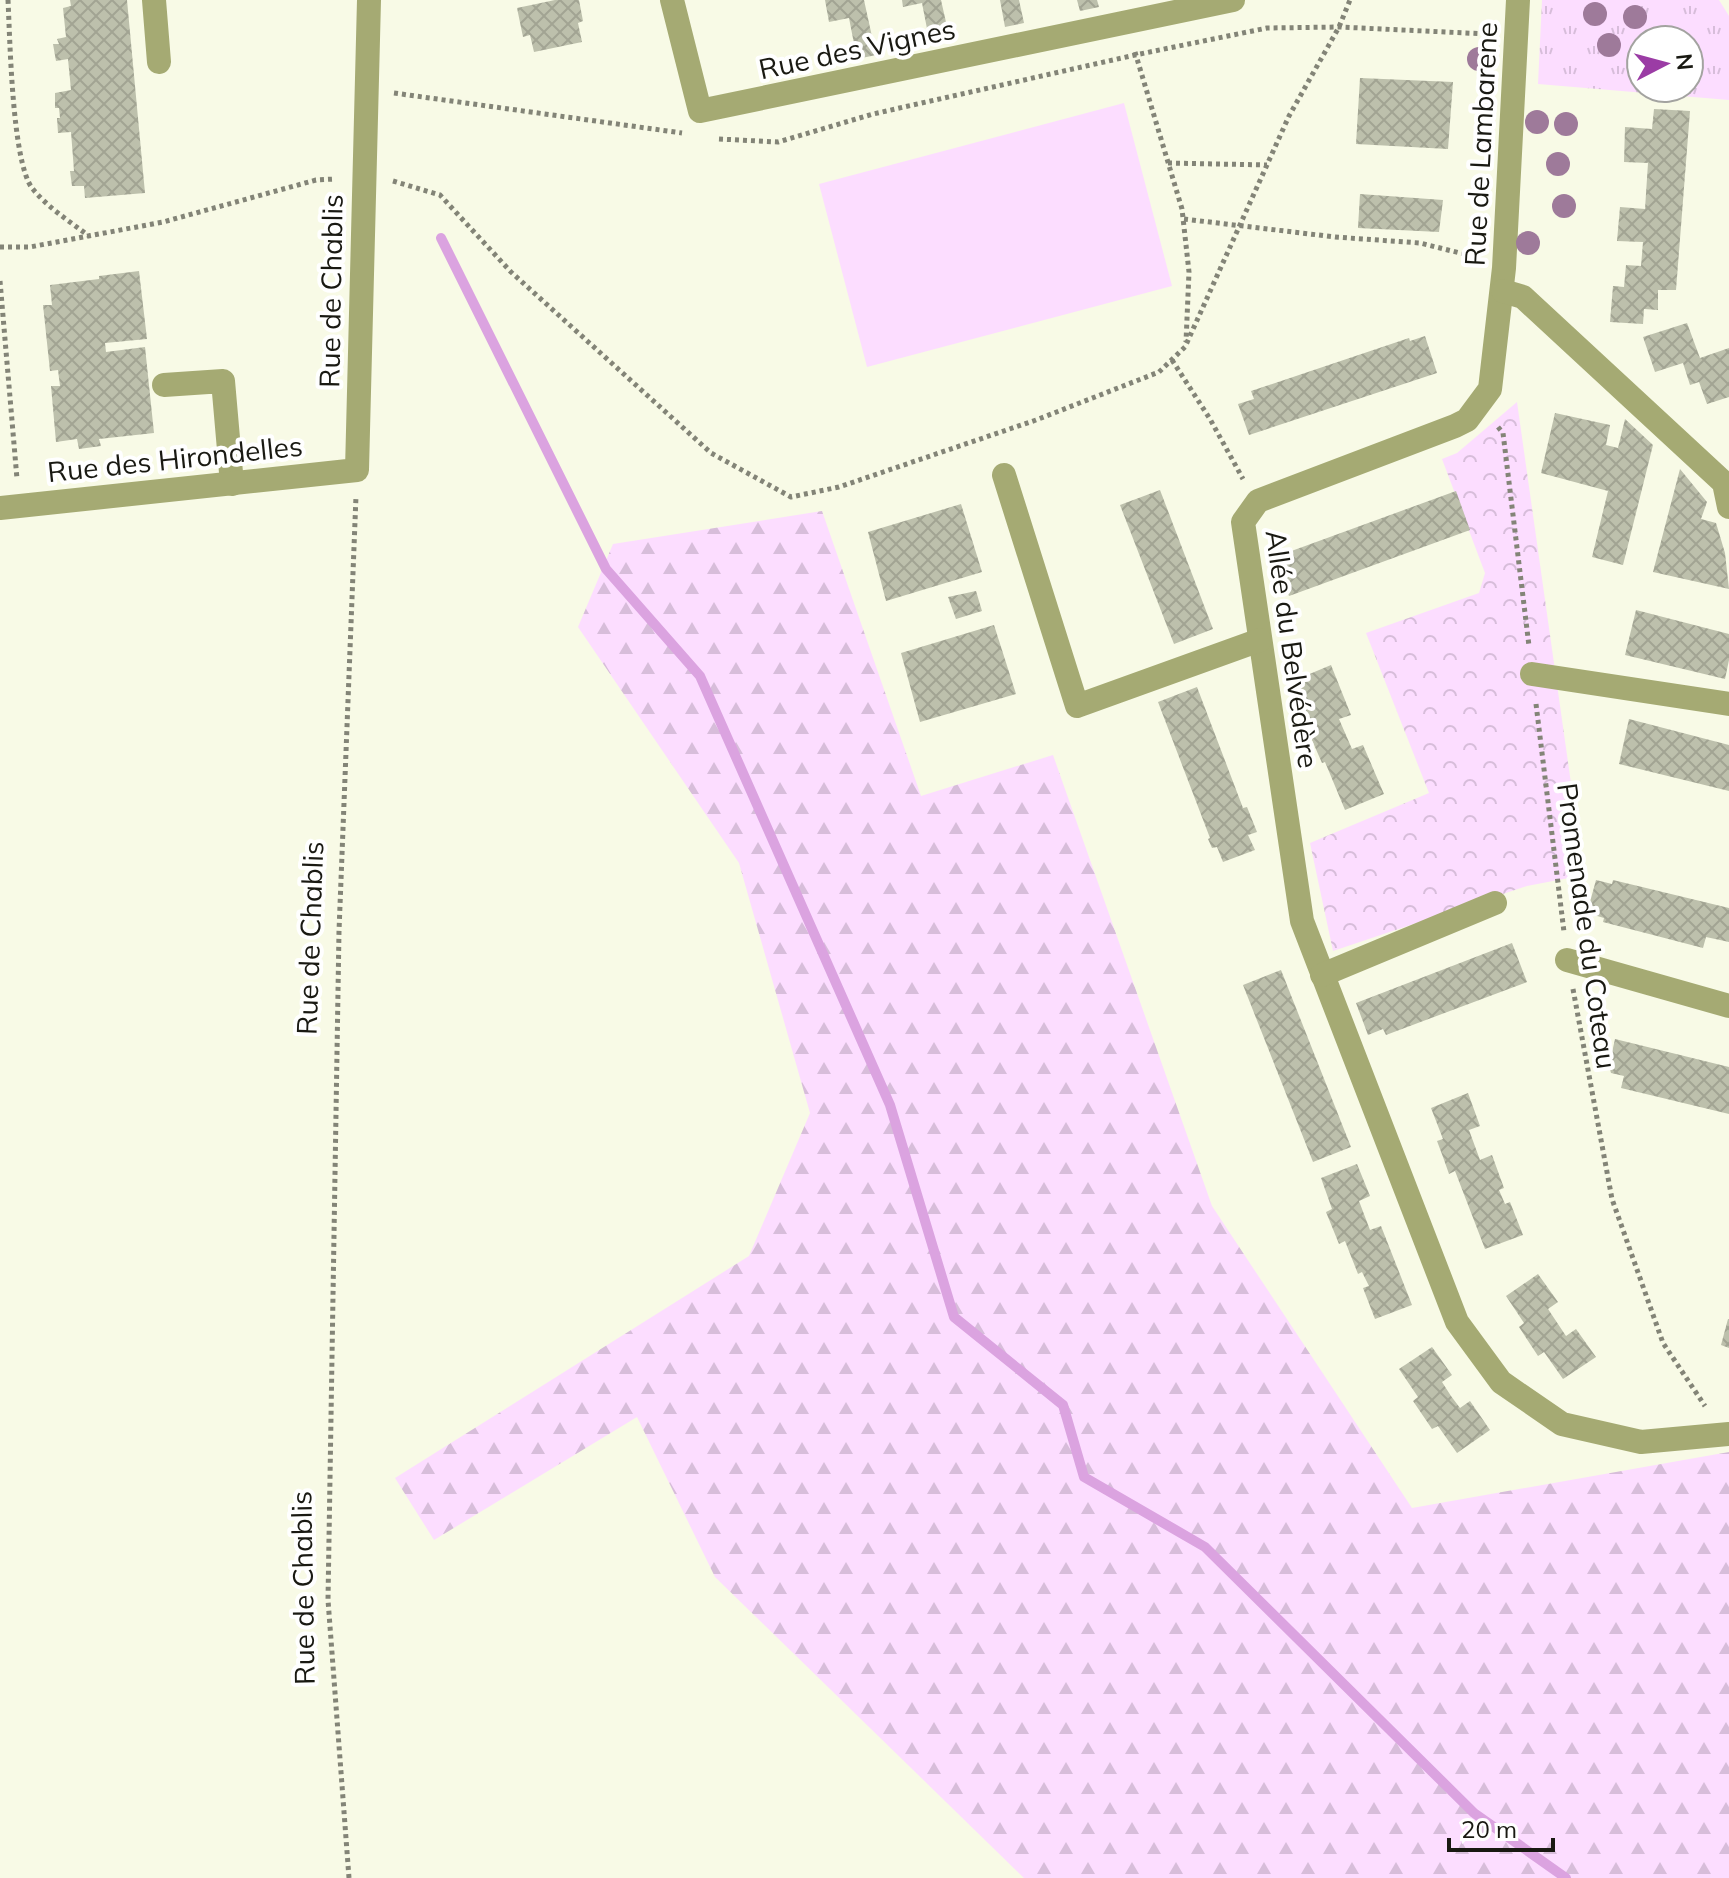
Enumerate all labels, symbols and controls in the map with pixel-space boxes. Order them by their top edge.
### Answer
street label: Rue des Vignes [755,11,958,86]
street label: Rue de Lambarene [1457,21,1504,267]
north arrow [1625,24,1705,104]
text: N [1670,52,1700,72]
street label: Rue de Chablis [311,194,350,388]
street label: Rue des Hirondelles [46,428,304,489]
street label: Allée du Belvédère [1258,528,1327,770]
street label: Promenade du Coteau [1550,781,1625,1071]
street label: Rue de Chablis [289,841,330,1035]
street label: Rue de Chablis [283,1491,322,1685]
scale bar [1449,1802,1553,1852]
text: 20 m [1461,1814,1517,1844]

